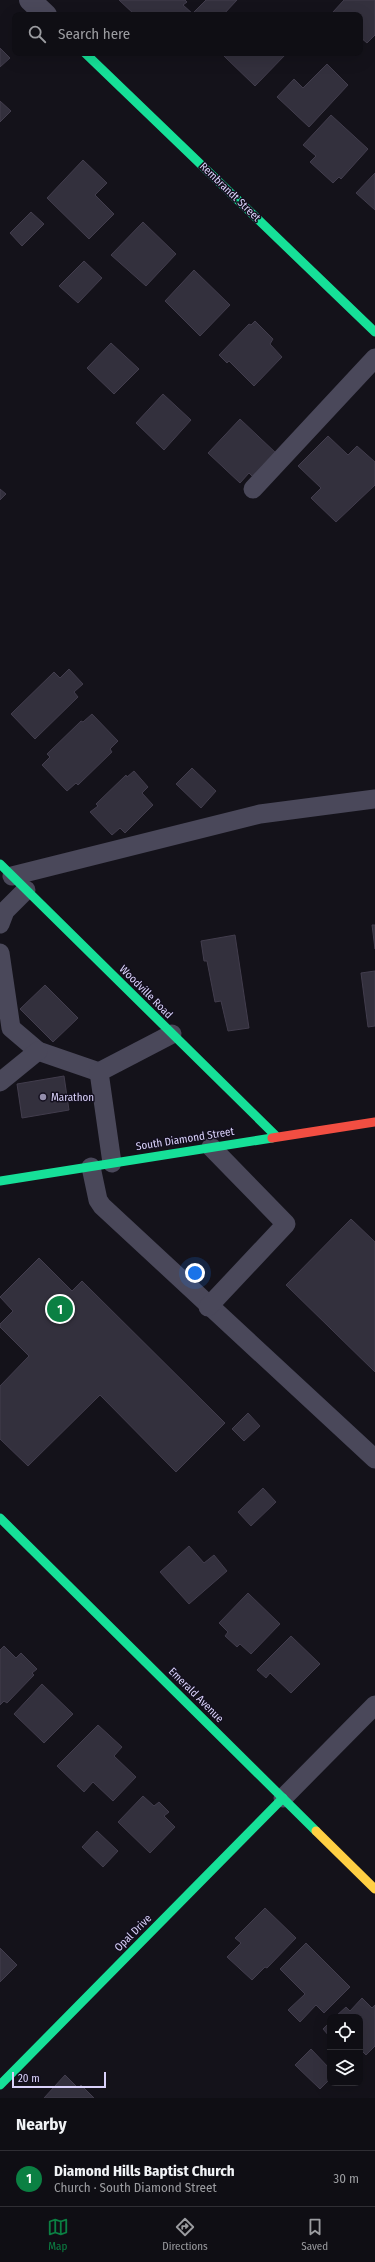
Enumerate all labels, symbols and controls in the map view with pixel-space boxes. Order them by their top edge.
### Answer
search box [12,12,363,56]
icon: search [26,23,48,45]
text: Search here [58,25,130,43]
street label: Rembrandt Street [197,160,263,225]
street label: Woodville Road [117,963,175,1021]
place label: Marathon [51,1091,94,1104]
marker: Marathon [38,1092,48,1102]
street label: South Diamond Street [135,1125,235,1153]
your location [185,1263,205,1283]
pin: 1 [47,1294,73,1324]
street label: Emerald Avenue [166,1665,226,1725]
street label: Opal Drive [112,1912,154,1954]
map controls [327,2014,363,2086]
button: locate [327,2014,363,2050]
button: layers [327,2050,363,2086]
scale bar [12,2070,106,2089]
text: 20 m [18,2072,40,2085]
text: Nearby [16,2114,67,2135]
text: Diamond Hills Baptist Church [54,2162,235,2180]
text: 1 [26,2171,32,2186]
text: 30 m [333,2171,359,2186]
text: Church · South Diamond Street [54,2180,217,2195]
tab: Map [47,2216,69,2253]
tab: Directions [162,2216,208,2253]
tab: Saved [301,2216,328,2253]

